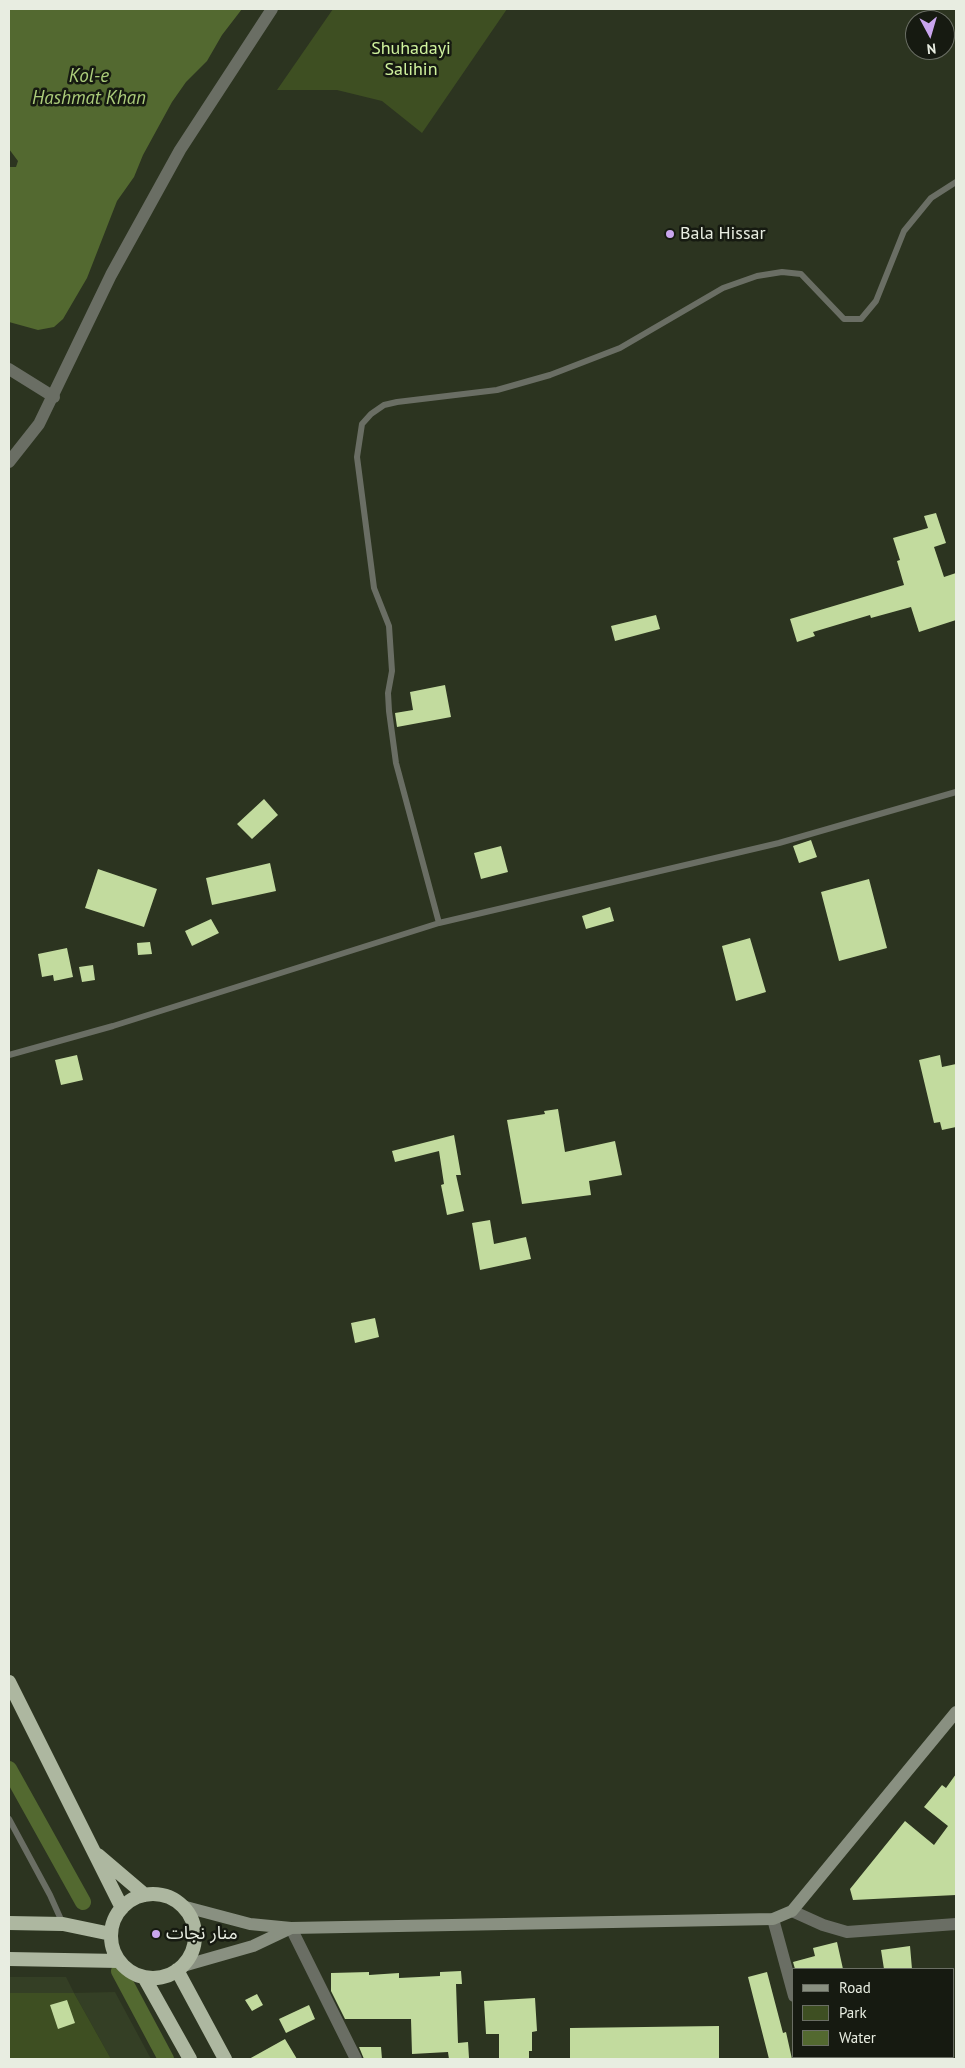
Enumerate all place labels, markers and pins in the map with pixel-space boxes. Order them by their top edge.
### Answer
place label: Bala Hissar [680,223,766,245]
marker: Bala Hissar [664,228,676,240]
place label: منار نجات [166,1923,238,1945]
marker: منار نجات [150,1928,162,1940]

